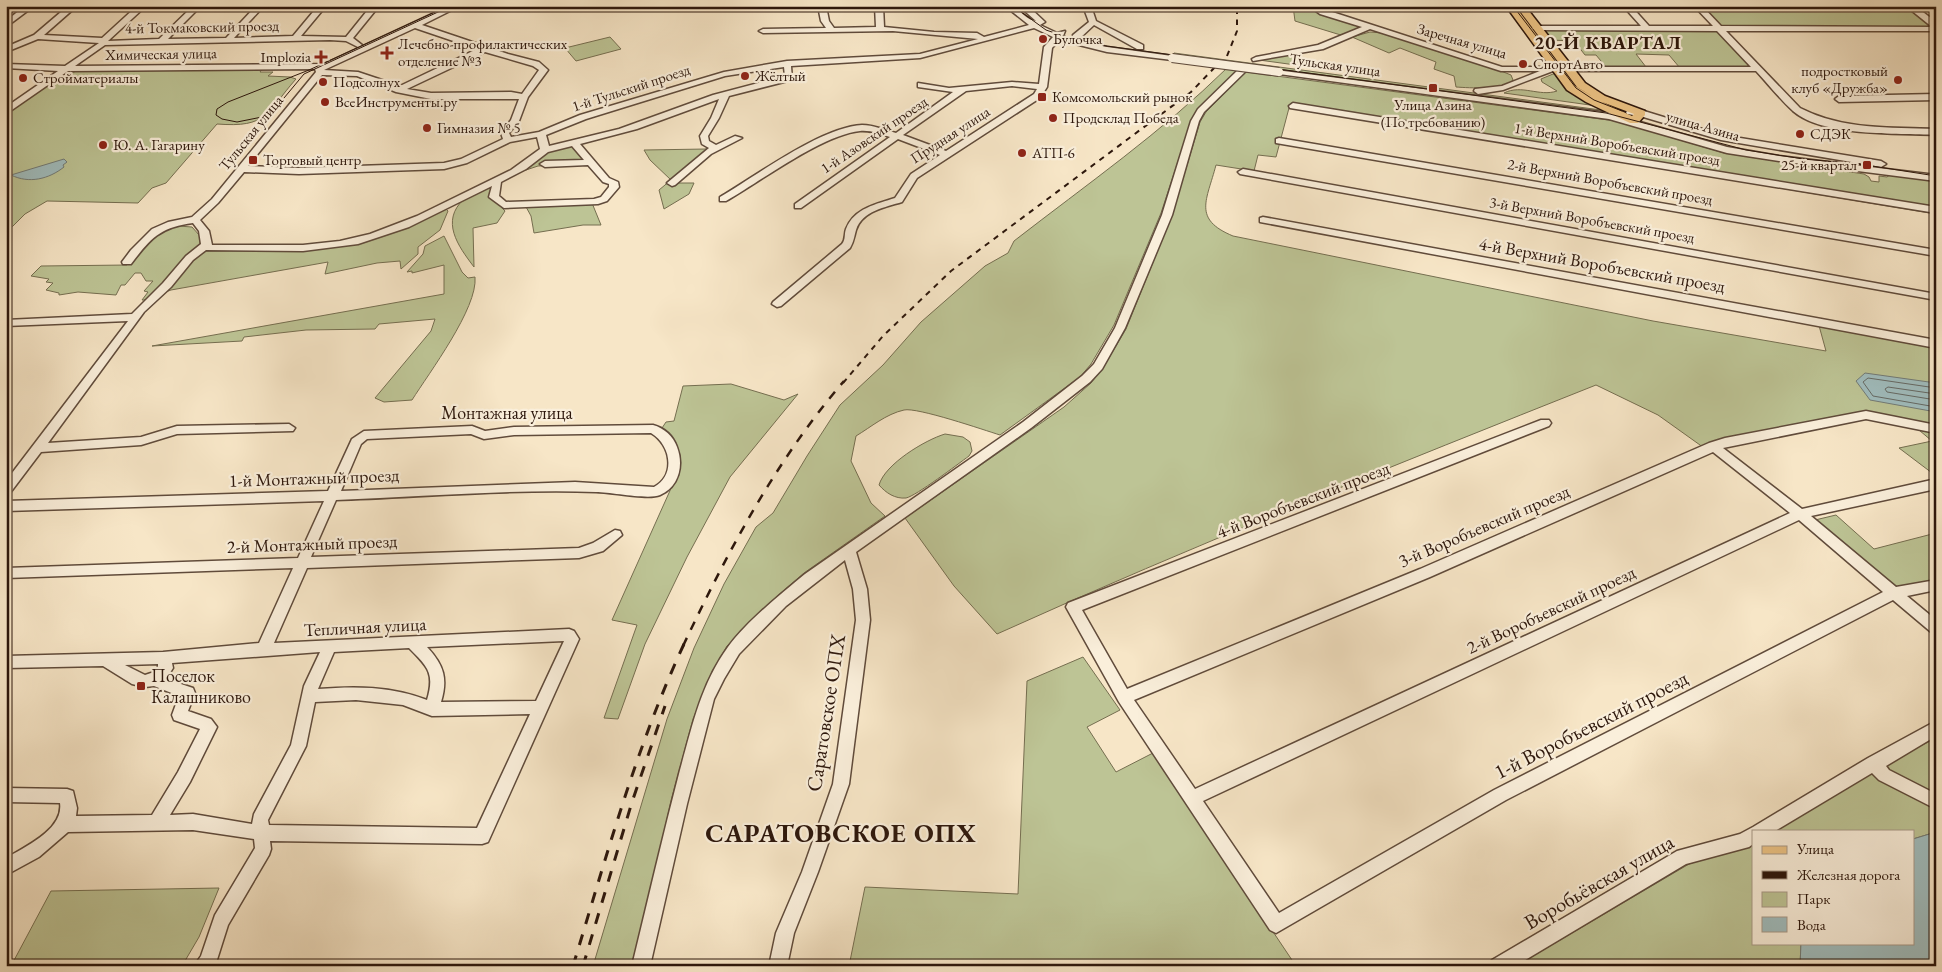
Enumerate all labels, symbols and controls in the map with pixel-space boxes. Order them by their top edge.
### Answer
street label: 4-й Токмаковский проезд [125,16,279,37]
street label: Заречная улица [1415,19,1509,62]
place label: Булочка [1053,29,1102,48]
district label: 20-Й КВАРТАЛ [1534,30,1682,55]
marker: Булочка [1037,33,1049,45]
place label: Лечебно-профилактических отделение №3 [398,34,568,70]
street label: Химическая улица [104,43,217,64]
marker: Лечебно-профилактических отделение №3 [380,46,394,60]
place label: Implozia [261,47,311,66]
street label: Тульская улица [1288,49,1382,80]
marker: Implozia [315,51,327,63]
place label: СпортАвто [1533,54,1603,73]
marker: СпортАвто [1517,58,1529,70]
street label: 1-й Тульский проезд [569,59,692,116]
place label: подростковый клуб «Дружба» [1791,61,1888,97]
place label: Жёлтый [754,66,806,85]
place label: Стройматериалы [33,68,138,87]
marker: Жёлтый [739,70,751,82]
marker: Стройматериалы [17,72,29,84]
place label: Подсолнух [333,72,401,91]
marker: подростковый клуб «Дружба» [1892,74,1904,86]
marker: Подсолнух [317,76,329,88]
marker: Улица Азина (По требованию) [1427,82,1439,94]
place label: Комсомольский рынок [1052,87,1192,106]
street label: Тульская улица [214,91,287,174]
marker: Комсомольский рынок [1036,91,1048,103]
place label: ВсеИнструменты.ру [335,92,458,111]
street label: 1-й Азовский проезд [817,92,931,177]
place label: Улица Азина (По требованию) [1381,95,1486,131]
marker: ВсеИнструменты.ру [319,96,331,108]
street label: Прудная улица [906,102,993,167]
street label: улица Азина [1664,106,1742,145]
place label: Продсклад Победа [1063,108,1179,127]
marker: Продсклад Победа [1047,112,1059,124]
place label: Гимназия № 5 [437,118,521,137]
street label: 1-й Верхний Воробъевский проезд [1513,118,1721,169]
marker: Гимназия № 5 [421,122,433,134]
place label: СДЭК [1810,124,1851,143]
marker: СДЭК [1794,128,1806,140]
place label: Ю. А. Гагарину [113,135,205,154]
marker: Ю. А. Гагарину [97,139,109,151]
place label: АТП-6 [1031,143,1075,162]
marker: АТП-6 [1016,147,1028,159]
place label: Торговый центр [263,150,361,169]
marker: Торговый центр [247,154,259,166]
street label: 2-й Верхний Воробъевский проезд [1506,154,1714,209]
place label: 25-й квартал [1781,155,1857,174]
marker: 25-й квартал [1861,159,1873,171]
street label: 3-й Верхний Воробъевский проезд [1488,192,1696,247]
street label: 4-й Верхний Воробъевский проезд [1477,232,1727,298]
street label: Монтажная улица [441,401,573,424]
street label: 4-й Воробъевский проезд [1213,456,1393,543]
street label: 1-й Монтажный проезд [228,463,400,492]
street label: 3-й Воробъевский проезд [1395,479,1573,572]
street label: 2-й Монтажный проезд [226,529,398,558]
street label: 2-й Воробъевский проезд [1463,560,1639,659]
street label: Тепличная улица [303,612,428,641]
street label: Саратовское ОПХ [800,632,851,794]
place label: Поселок Калашниково [151,664,251,708]
street label: 1-й Воробъевский проезд [1489,664,1693,785]
marker: Поселок Калашниково [135,680,147,692]
district label: САРАТОВСКОЕ ОПХ [705,816,977,850]
street label: Воробьёвская улица [1519,827,1679,935]
legend [1752,830,1914,944]
text: Улица [1796,839,1834,858]
text: Железная дорога [1796,865,1900,884]
text: Парк [1797,889,1830,908]
text: Вода [1797,915,1826,934]

